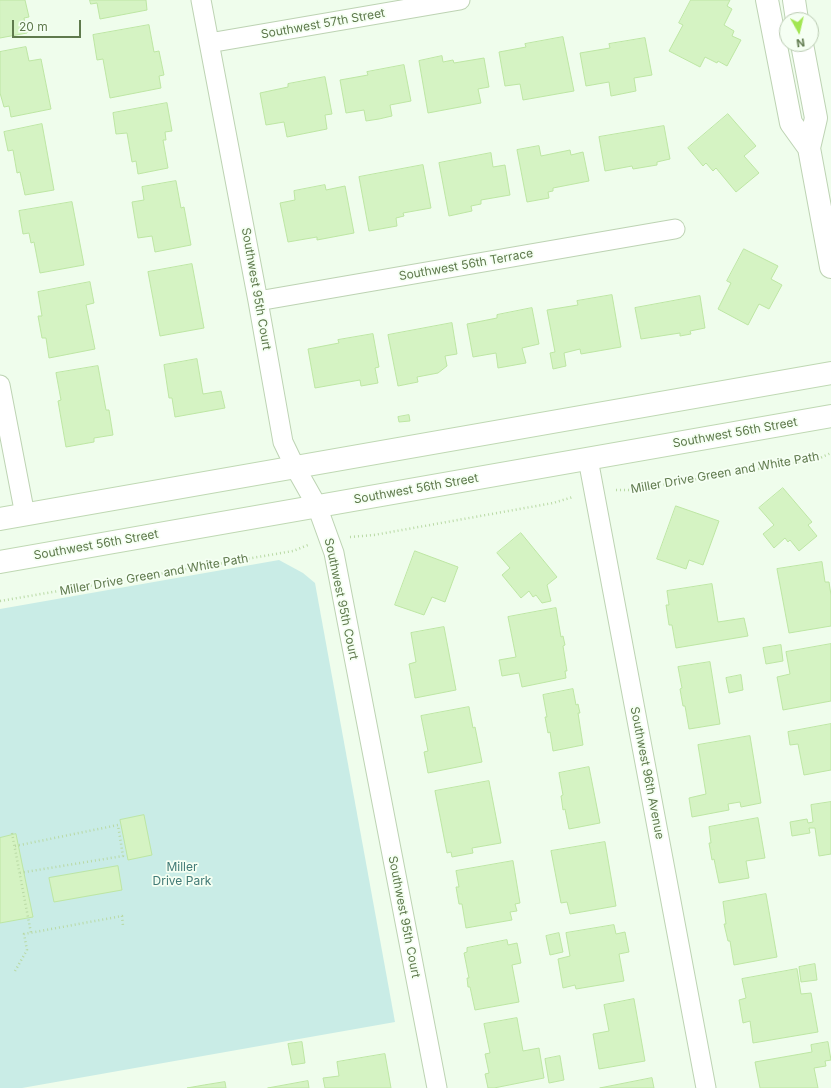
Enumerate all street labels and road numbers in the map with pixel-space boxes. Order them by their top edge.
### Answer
street label: Southwest 57th Street [260,6,386,42]
street label: Southwest 95th Court [238,227,274,351]
street label: Southwest 56th Terrace [398,246,534,284]
street label: Southwest 56th Street [672,415,798,451]
street label: Miller Drive Green and White Path [630,449,820,497]
street label: Southwest 56th Street [353,471,479,507]
street label: Southwest 56th Street [33,527,159,563]
street label: Southwest 95th Court [321,537,361,661]
street label: Miller Drive Green and White Path [59,551,249,599]
street label: Southwest 96th Avenue [627,706,667,840]
street label: Southwest 95th Court [385,855,423,979]

